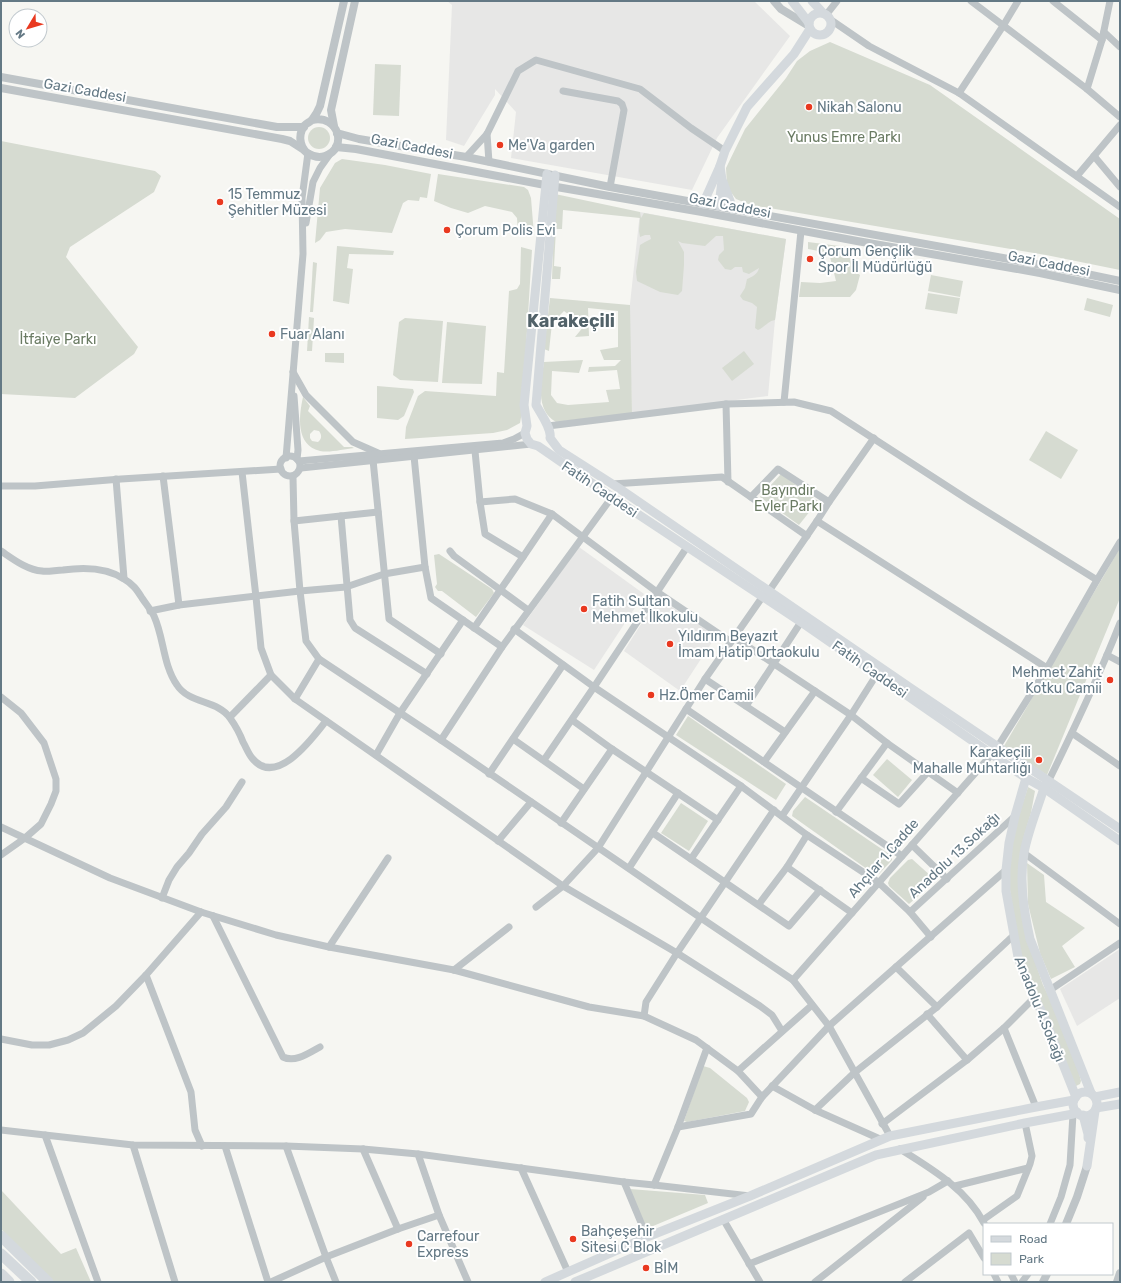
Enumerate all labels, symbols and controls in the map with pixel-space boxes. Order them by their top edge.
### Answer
north arrow [8,8,48,48]
text: N [13,27,28,41]
street label: Gazi Caddesi [42,75,127,106]
place label: Nikah Salonu [817,99,902,116]
marker: Nikah Salonu [804,102,814,112]
park label: Yunus Emre Parkı [787,129,901,146]
street label: Gazi Caddesi [369,130,454,163]
place label: Me'Va garden [508,137,595,154]
marker: Me'Va garden [495,140,505,150]
place label: 15 Temmuz Şehitler Müzesi [228,186,327,219]
street label: Gazi Caddesi [687,189,772,222]
marker: 15 Temmuz Şehitler Müzesi [215,197,225,207]
place label: Çorum Polis Evi [455,222,556,239]
marker: Çorum Polis Evi [442,225,452,235]
place label: Çorum Gençlik Spor İl Müdürlüğü [818,243,932,276]
street label: Gazi Caddesi [1006,247,1091,280]
marker: Çorum Gençlik Spor İl Müdürlüğü [805,254,815,264]
district label: Karakeçili [527,310,615,332]
place label: Fuar Alanı [280,326,345,343]
marker: Fuar Alanı [267,329,277,339]
park label: İtfaiye Parkı [20,331,96,348]
street label: Fatih Caddesi [558,458,641,521]
park label: Bayındır Evler Parkı [754,482,822,515]
place label: Fatih Sultan Mehmet İlkokulu [592,593,698,626]
marker: Fatih Sultan Mehmet İlkokulu [579,604,589,614]
place label: Yıldırım Beyazıt İmam Hatip Ortaokulu [678,628,820,661]
street label: Fatih Caddesi [829,637,911,702]
marker: Yıldırım Beyazıt İmam Hatip Ortaokulu [665,639,675,649]
place label: Mehmet Zahit Kotku Camii [1012,664,1103,697]
marker: Mehmet Zahit Kotku Camii [1105,675,1115,685]
place label: Hz.Ömer Camii [659,687,754,704]
marker: Hz.Ömer Camii [646,690,656,700]
place label: Karakeçili Mahalle Muhtarlığı [913,744,1031,777]
marker: Karakeçili Mahalle Muhtarlığı [1034,755,1044,765]
street label: Anadolu 13.Sokağı [905,809,1003,902]
street label: Ahçılar 1.Cadde [844,815,923,901]
street label: Anadolu 4.Sokağı [1011,954,1068,1064]
place label: Bahçeşehir Sitesi C Blok [581,1223,662,1256]
legend [983,1223,1113,1275]
place label: Carrefour Express [417,1228,480,1261]
text: Road [1019,1232,1047,1246]
marker: Bahçeşehir Sitesi C Blok [568,1234,578,1244]
marker: Carrefour Express [404,1239,414,1249]
text: Park [1019,1252,1045,1266]
place label: BİM [654,1260,678,1277]
marker: BİM [641,1263,651,1273]

